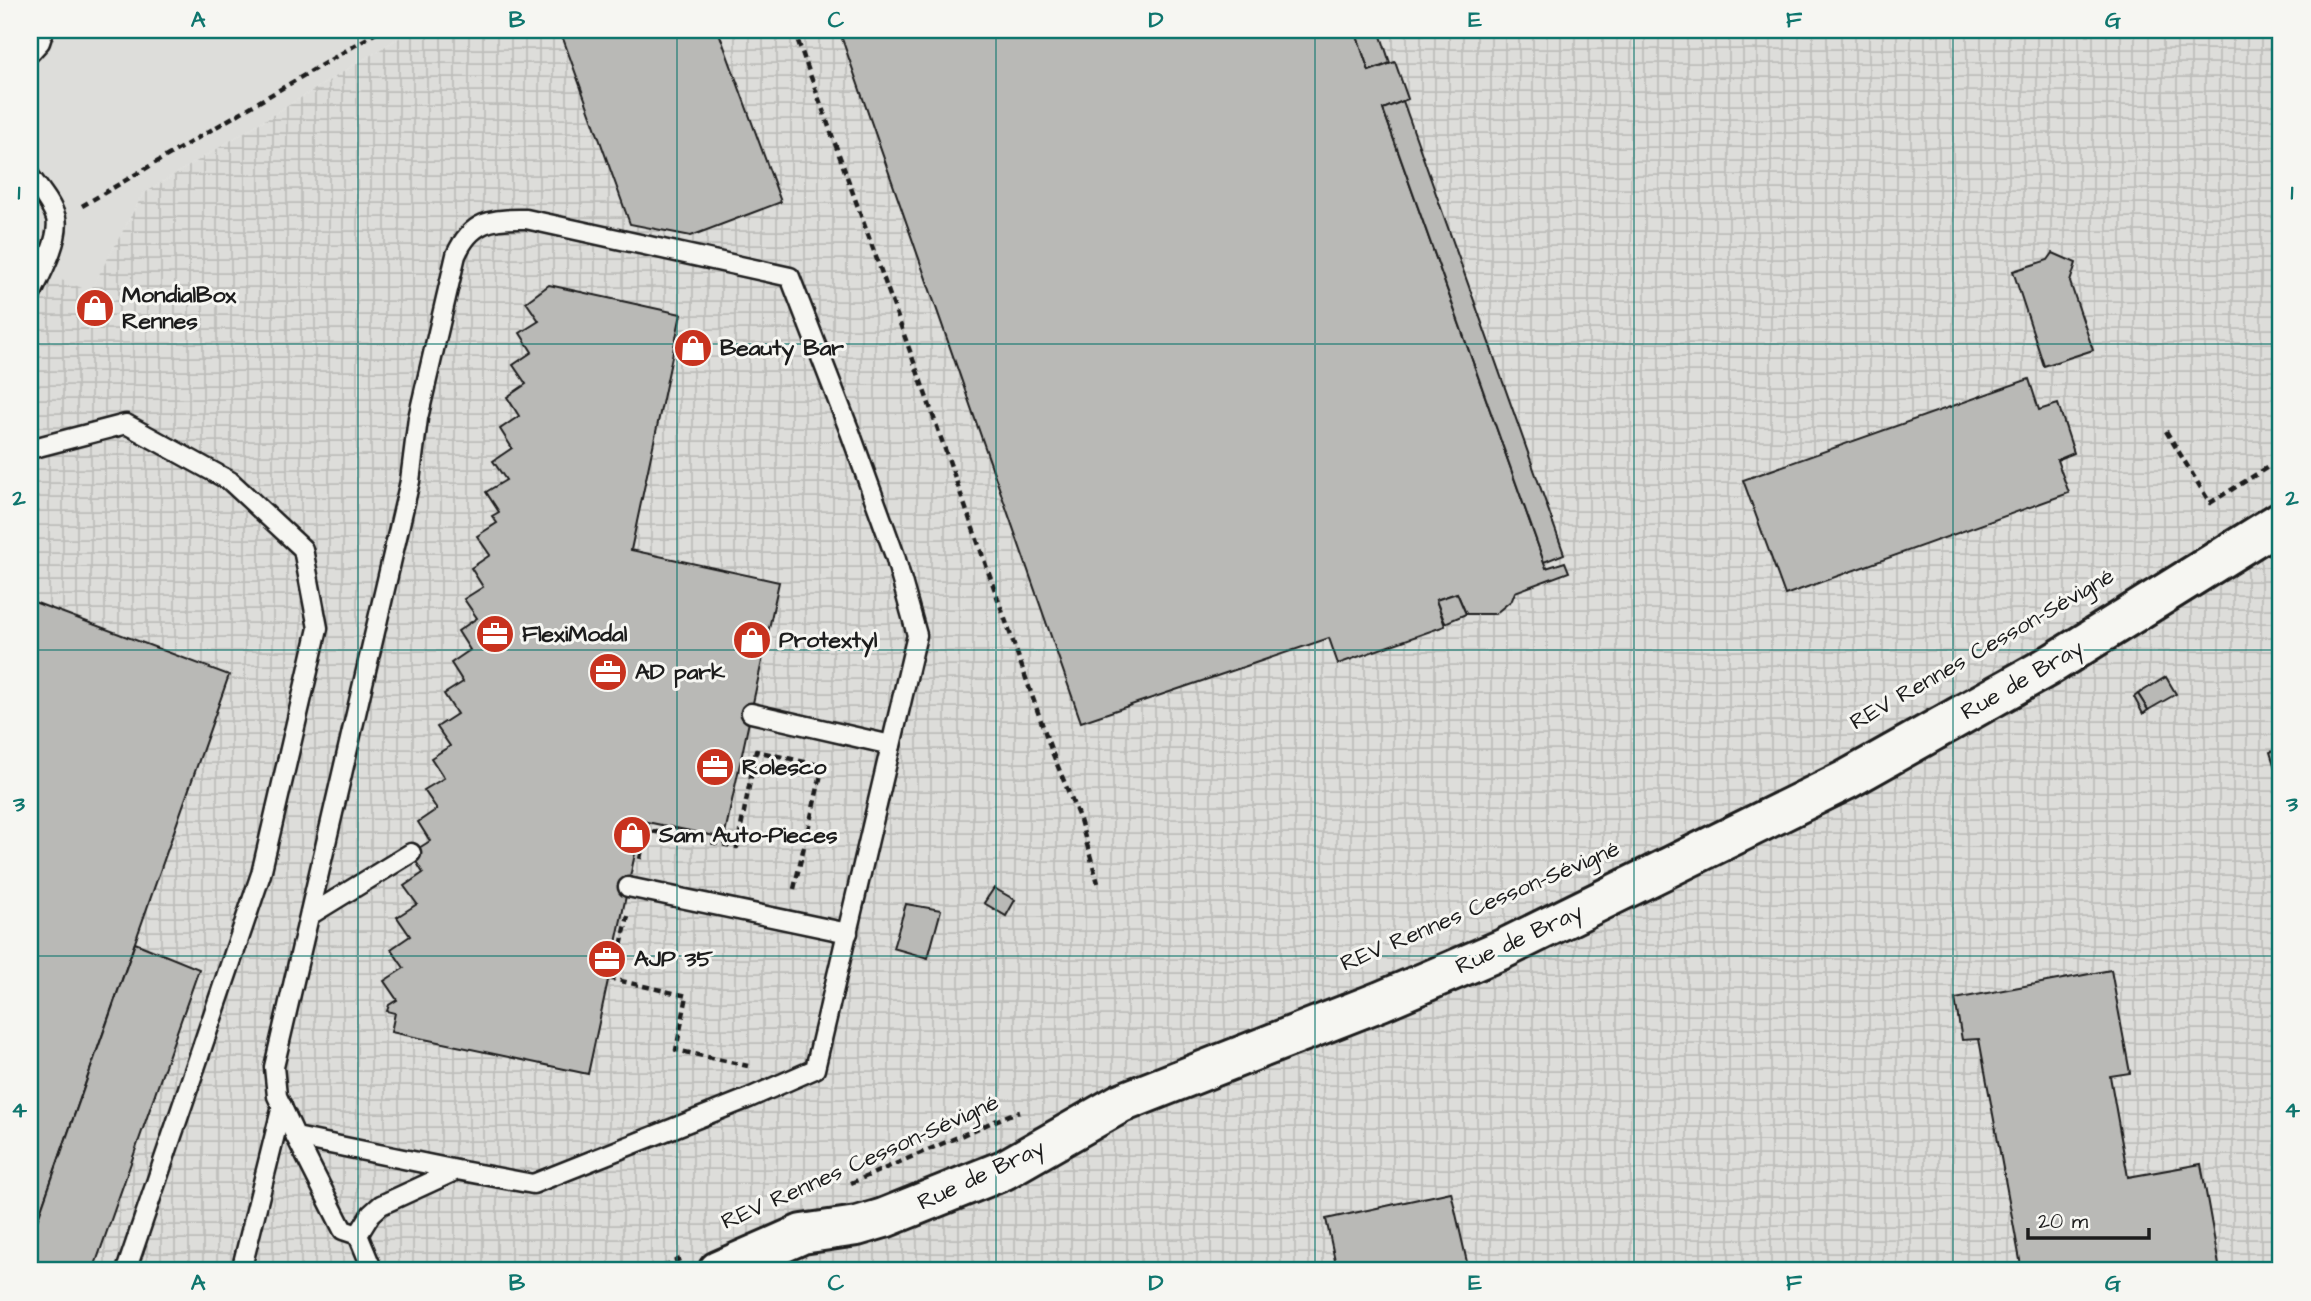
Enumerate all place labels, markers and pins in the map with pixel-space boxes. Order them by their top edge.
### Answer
place label: MondialBox Rennes [122,279,237,337]
shop icon: MondialBox Rennes [74,287,116,329]
shop icon: Beauty Bar [672,327,714,369]
place label: Beauty Bar [720,332,844,366]
office icon: FlexiModal [474,613,516,655]
place label: FlexiModal [522,618,628,650]
shop icon: Protextyl [731,619,773,661]
place label: Protextyl [779,624,878,658]
office icon: AD park [587,651,629,693]
place label: AD park [635,656,726,688]
office icon: Rolesco [694,746,736,788]
place label: Rolesco [742,751,826,783]
shop icon: Sam Auto-Pieces [611,814,653,856]
place label: Sam Auto-Pieces [658,819,838,851]
office icon: AJP 35 [586,938,628,980]
place label: AJP 35 [634,943,713,975]

